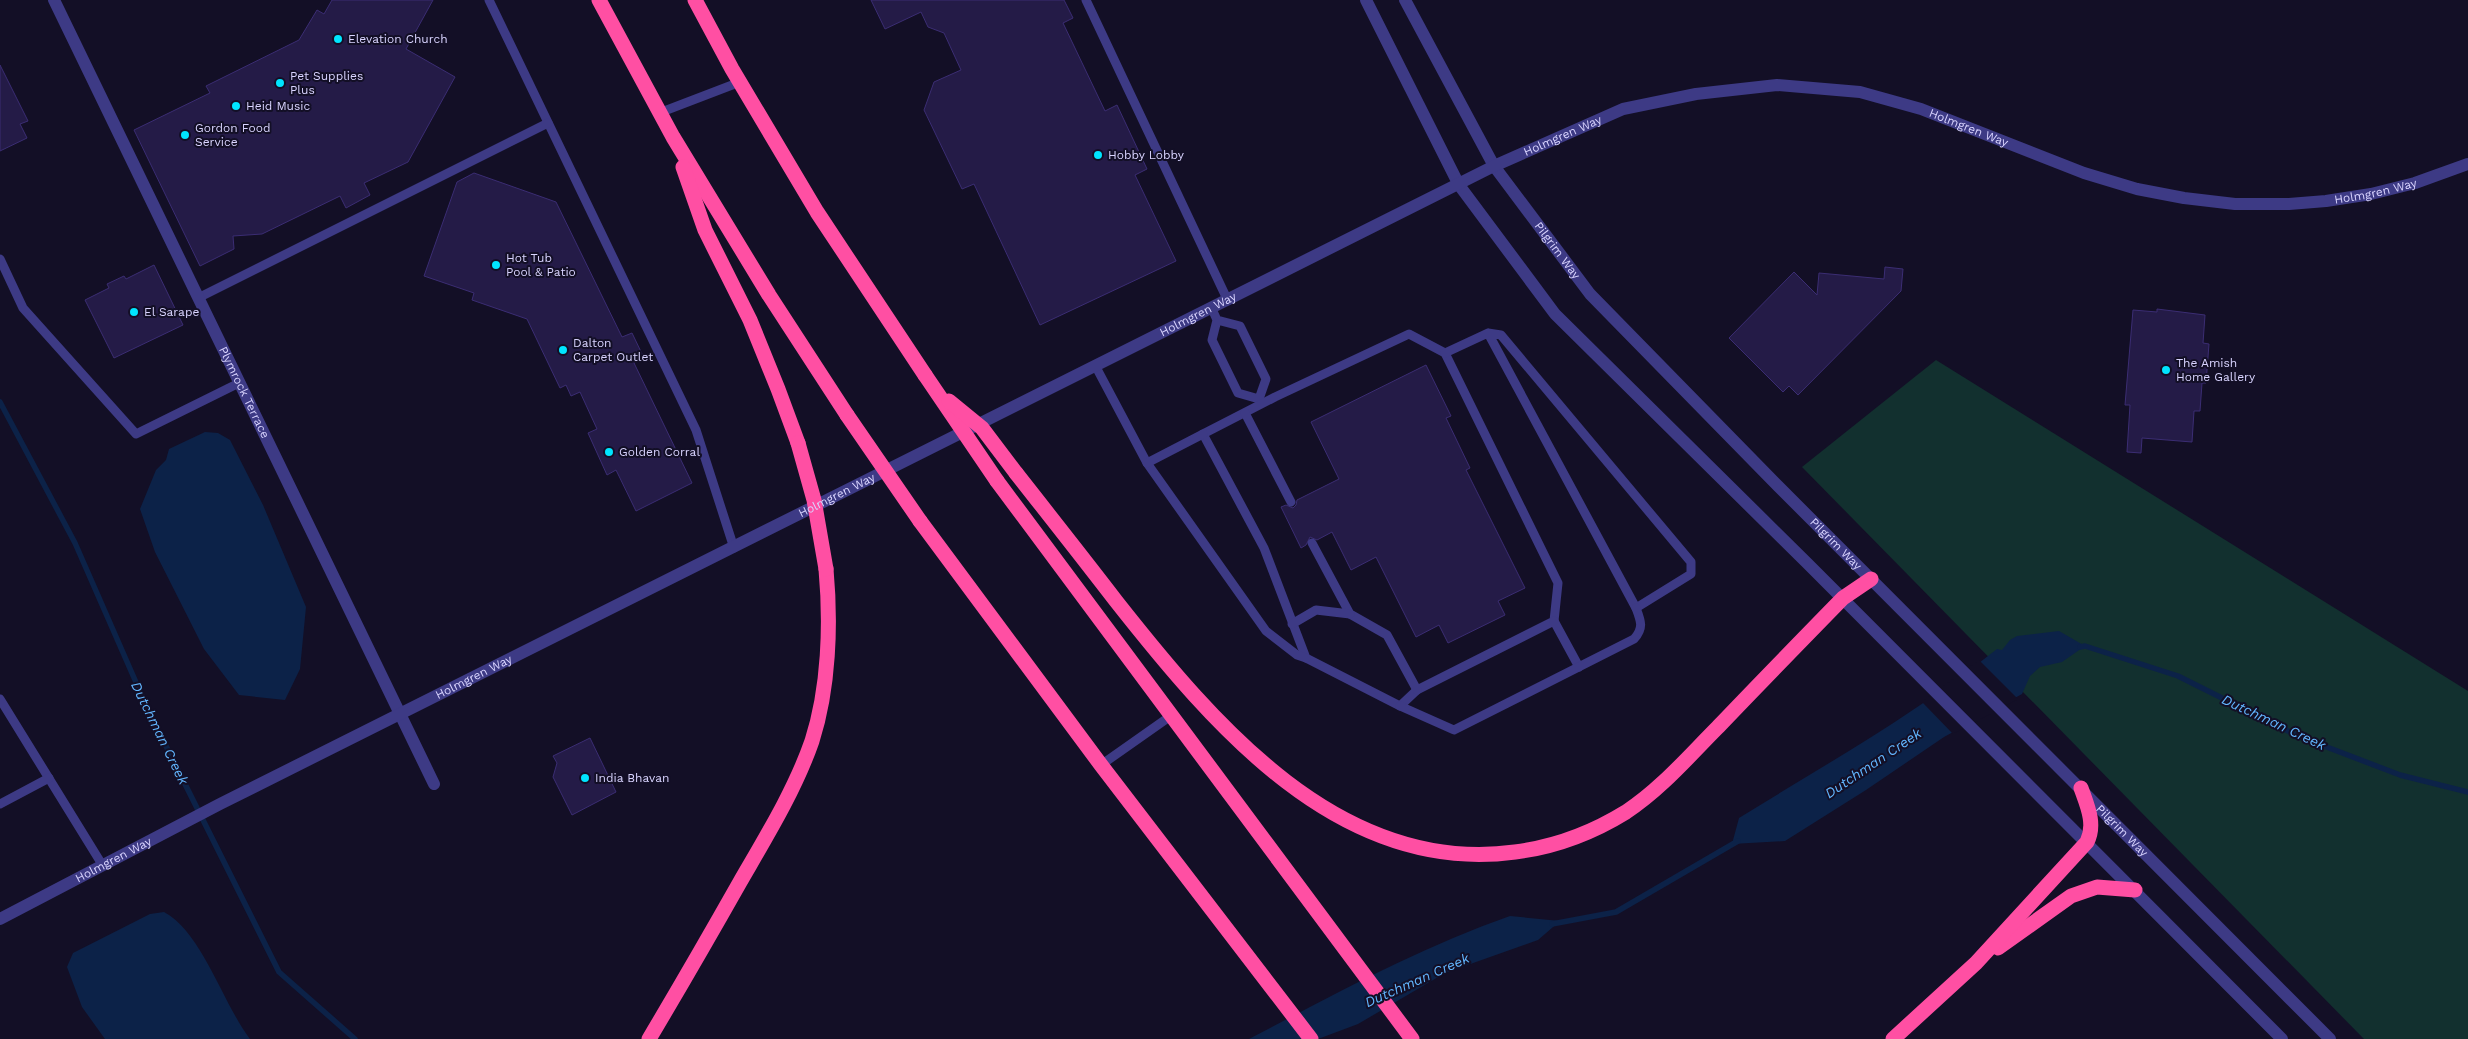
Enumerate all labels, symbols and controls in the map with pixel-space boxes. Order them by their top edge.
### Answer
place label: Elevation Church [348,32,448,46]
marker: Elevation Church [332,33,344,45]
place label: Pet Supplies Plus [290,69,363,97]
marker: Pet Supplies Plus [274,77,286,89]
place label: Heid Music [246,99,311,113]
marker: Heid Music [230,100,242,112]
street label: Holmgren Way [1927,106,2011,150]
street label: Holmgren Way [1521,112,1605,159]
place label: Gordon Food Service [195,121,270,149]
marker: Gordon Food Service [179,129,191,141]
place label: Hobby Lobby [1108,148,1185,162]
marker: Hobby Lobby [1092,149,1104,161]
street label: Holmgren Way [2333,176,2419,207]
street label: Pilgrim Way [1531,219,1584,282]
place label: Hot Tub Pool & Patio [506,251,576,279]
marker: Hot Tub Pool & Patio [490,259,502,271]
street label: Holmgren Way [1157,289,1239,339]
place label: El Sarape [144,305,199,319]
marker: El Sarape [128,306,140,318]
place label: Dalton Carpet Outlet [573,336,653,364]
street label: Plymrock Terrace [216,344,272,441]
marker: Dalton Carpet Outlet [557,344,569,356]
place label: The Amish Home Gallery [2176,356,2256,384]
marker: The Amish Home Gallery [2160,364,2172,376]
place label: Golden Corral [619,445,700,459]
marker: Golden Corral [603,446,615,458]
street label: Holmgren Way [796,470,878,520]
street label: Pilgrim Way [1807,515,1865,573]
street label: Holmgren Way [433,652,515,702]
water label: Dutchman Creek [128,679,192,788]
water label: Dutchman Creek [2220,691,2329,753]
water label: Dutchman Creek [1822,725,1925,801]
place label: India Bhavan [595,771,669,785]
marker: India Bhavan [579,772,591,784]
street label: Pilgrim Way [2093,802,2151,860]
street label: Holmgren Way [73,834,155,885]
water label: Dutchman Creek [1362,950,1472,1010]

